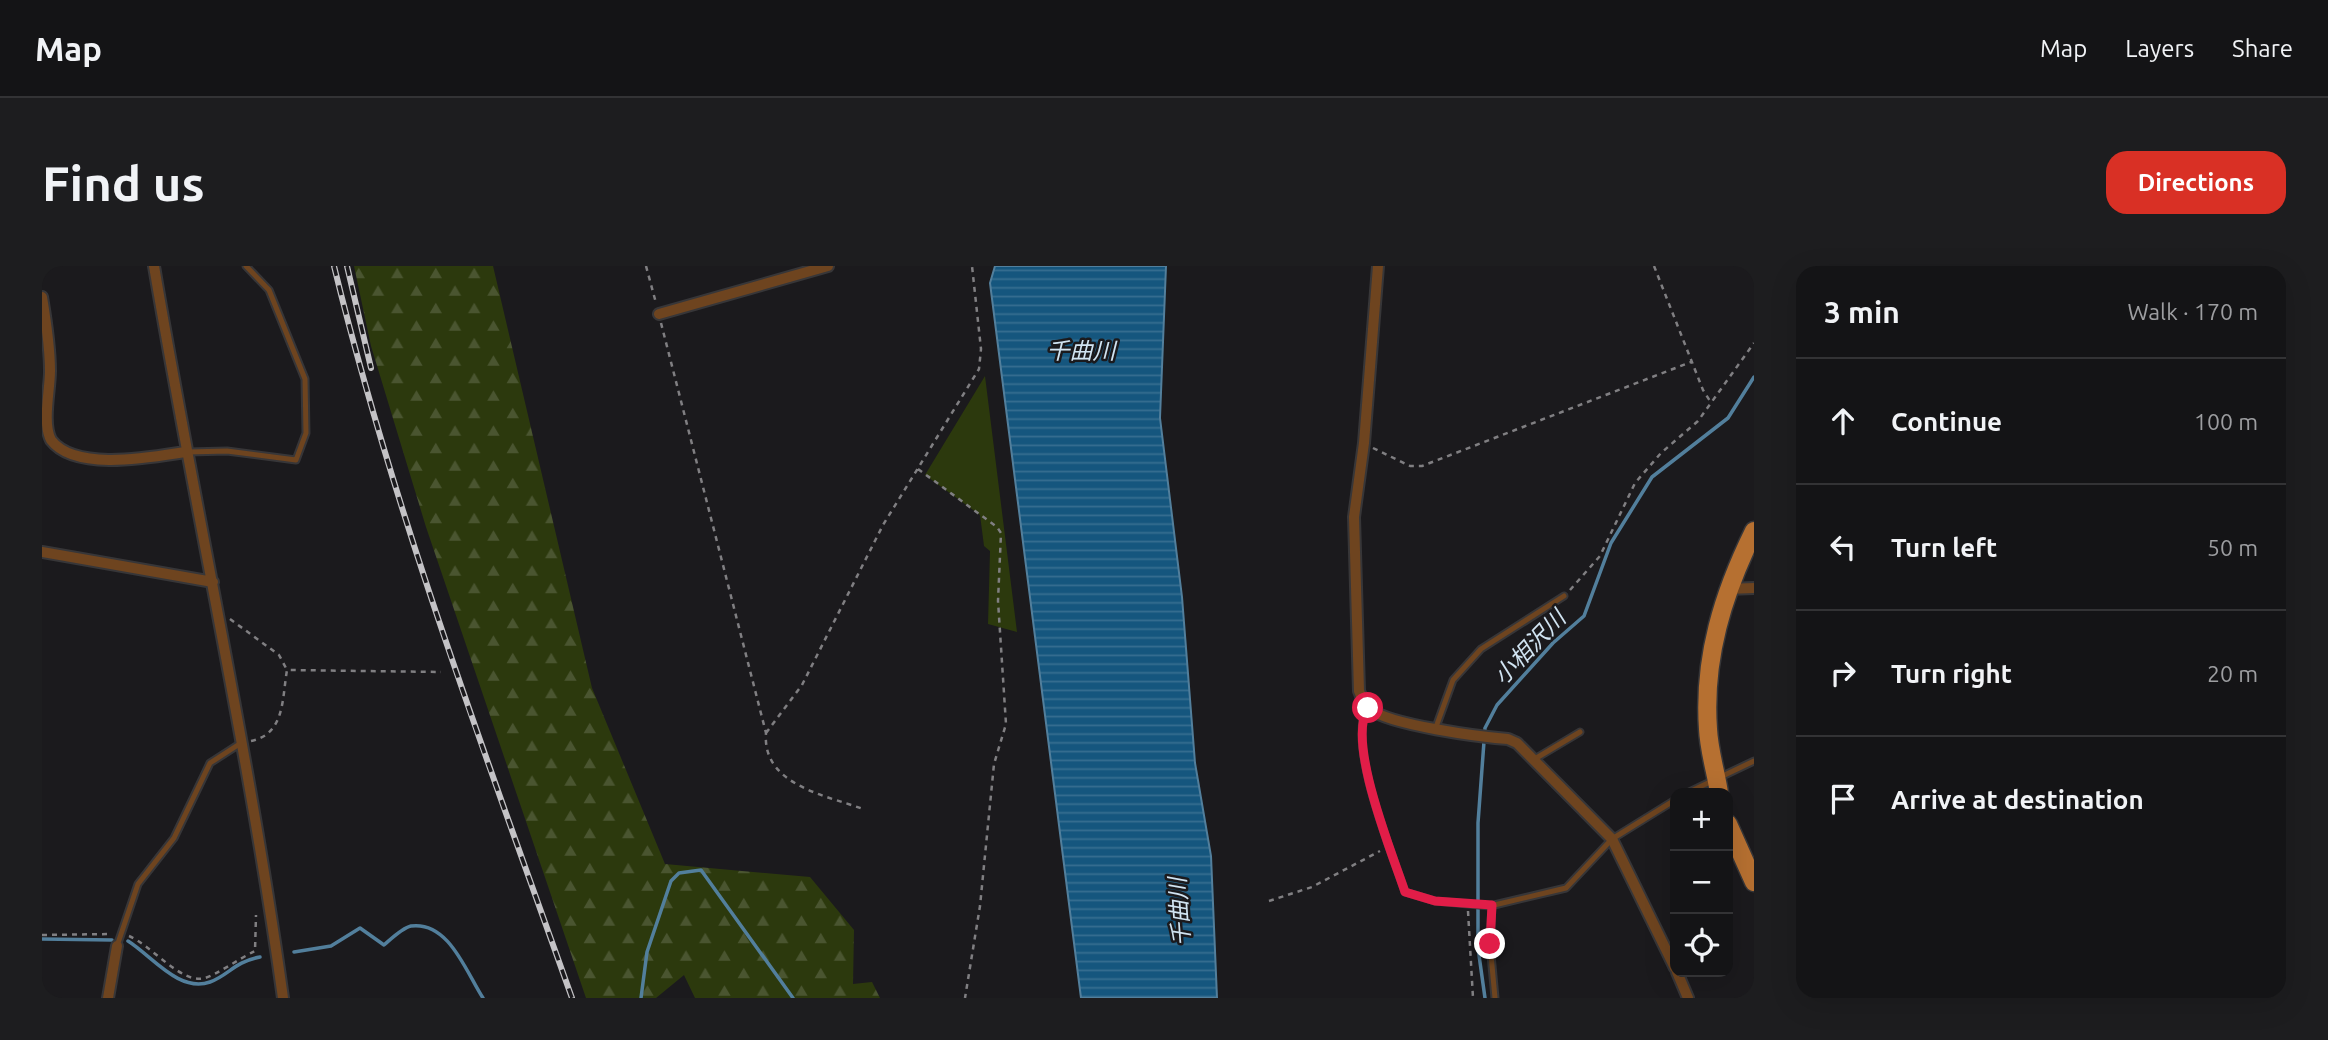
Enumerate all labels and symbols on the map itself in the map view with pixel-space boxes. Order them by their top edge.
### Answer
water label: 千曲川 [1047,338,1119,363]
water label: 小相沢川 [1488,603,1572,689]
route start [1352,692,1383,723]
water label: 千曲川 [1164,874,1194,947]
route end [1474,928,1505,959]

